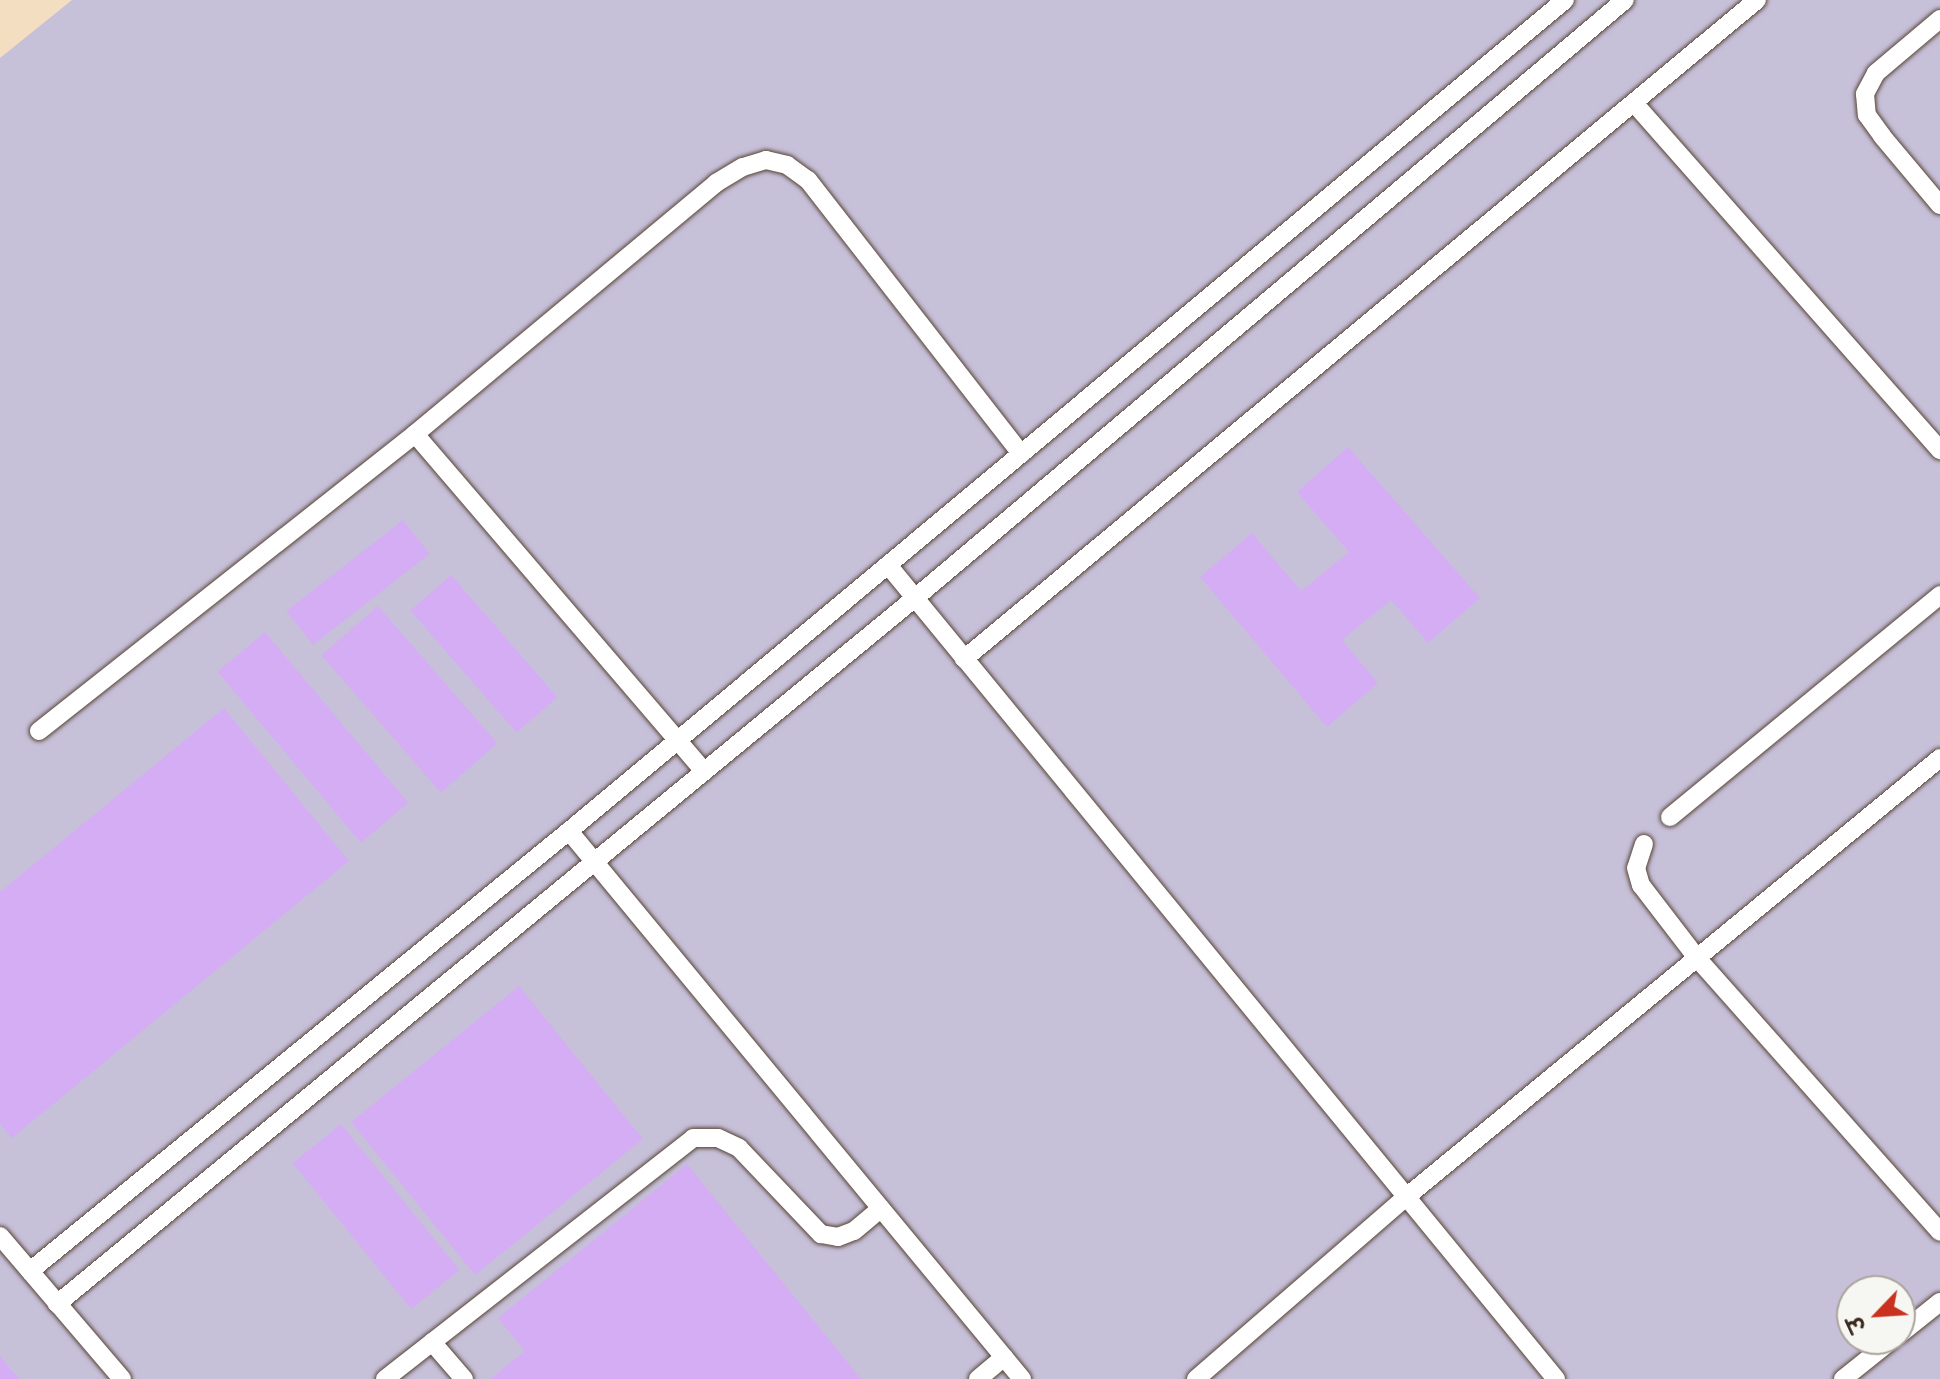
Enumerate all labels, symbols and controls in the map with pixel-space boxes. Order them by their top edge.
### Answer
north arrow [1836,1275,1916,1355]
text: उ [1839,1311,1873,1337]

